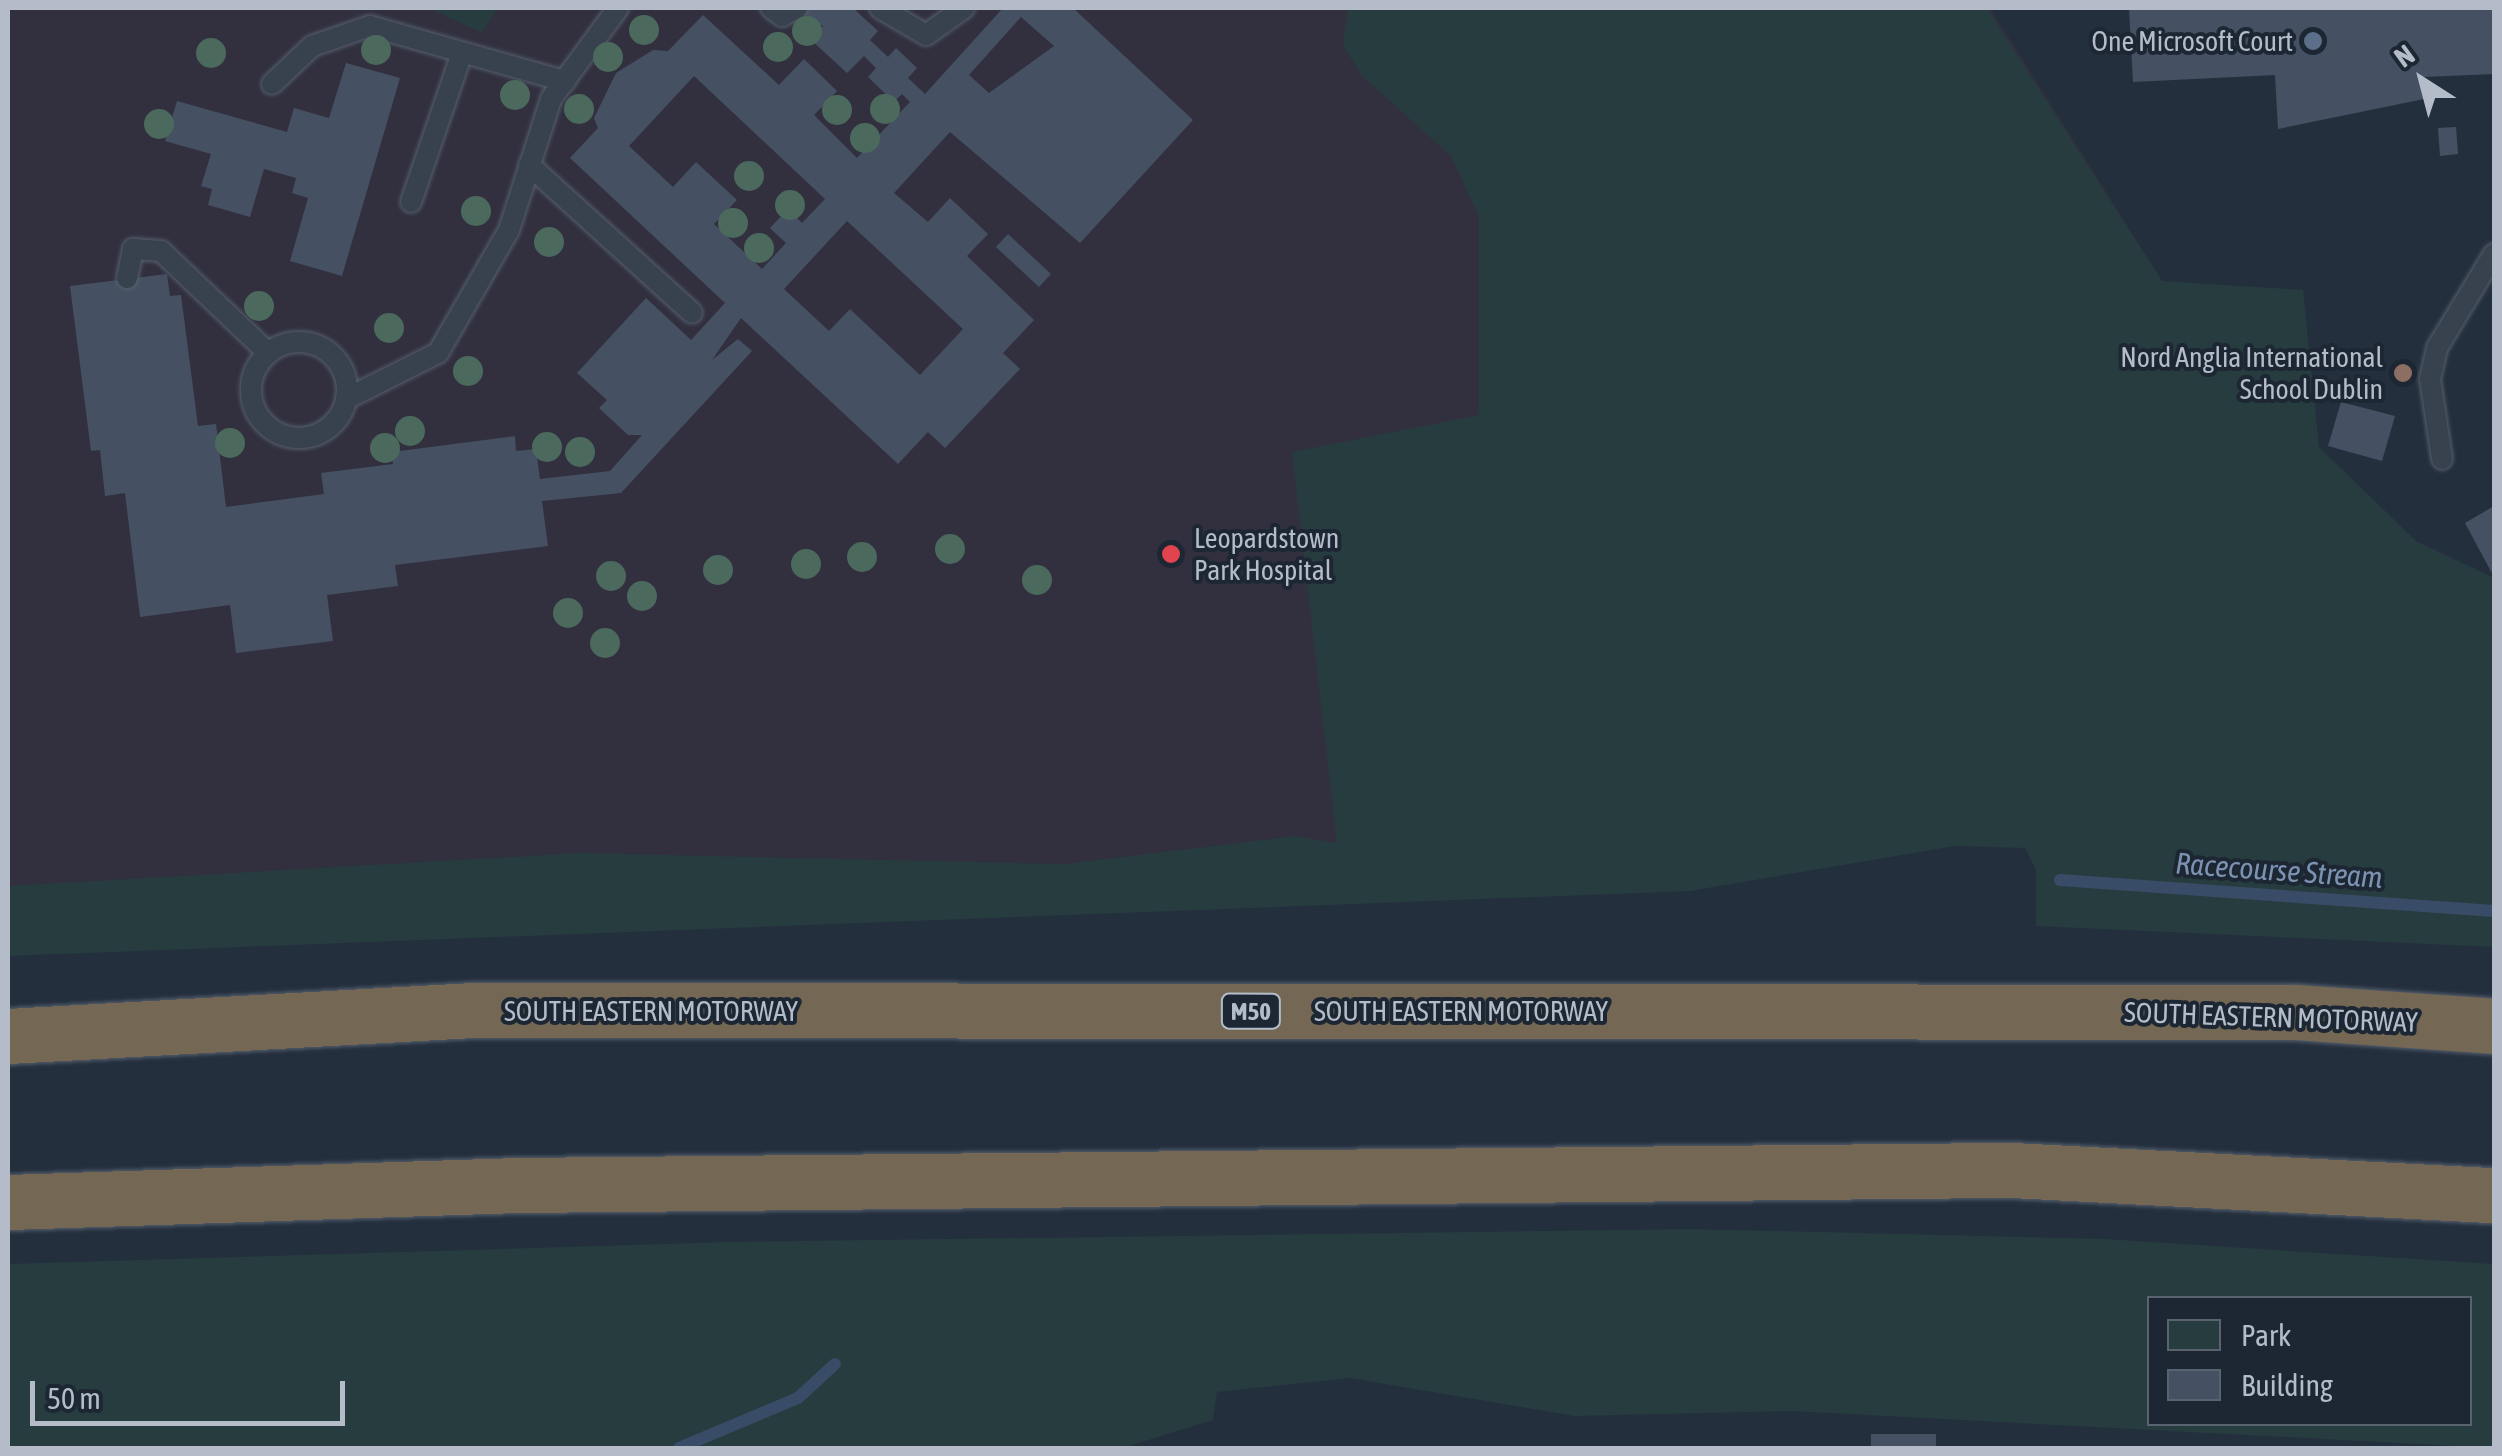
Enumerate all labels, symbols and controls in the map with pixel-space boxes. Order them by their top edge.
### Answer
place label: One Microsoft Court [2092,24,2293,58]
marker: One Microsoft Court [2302,30,2324,52]
north arrow [2372,30,2472,130]
text: N [2388,38,2420,74]
place label: Nord Anglia International School Dublin [2120,340,2383,406]
marker: Nord Anglia International School Dublin [2392,362,2414,384]
place label: Leopardstown Park Hospital [1194,521,1339,587]
marker: Leopardstown Park Hospital [1158,541,1184,567]
water label: Racecourse Stream [2174,845,2384,895]
road number: M50 [1218,991,1284,1031]
street label: SOUTH EASTERN MOTORWAY [504,994,798,1028]
street label: SOUTH EASTERN MOTORWAY [1314,994,1608,1028]
street label: SOUTH EASTERN MOTORWAY [2124,995,2418,1039]
legend [2147,1296,2472,1426]
text: Park [2241,1318,2291,1352]
scale bar [35,1361,350,1423]
text: Building [2241,1368,2333,1402]
text: 50 m [47,1381,101,1415]

